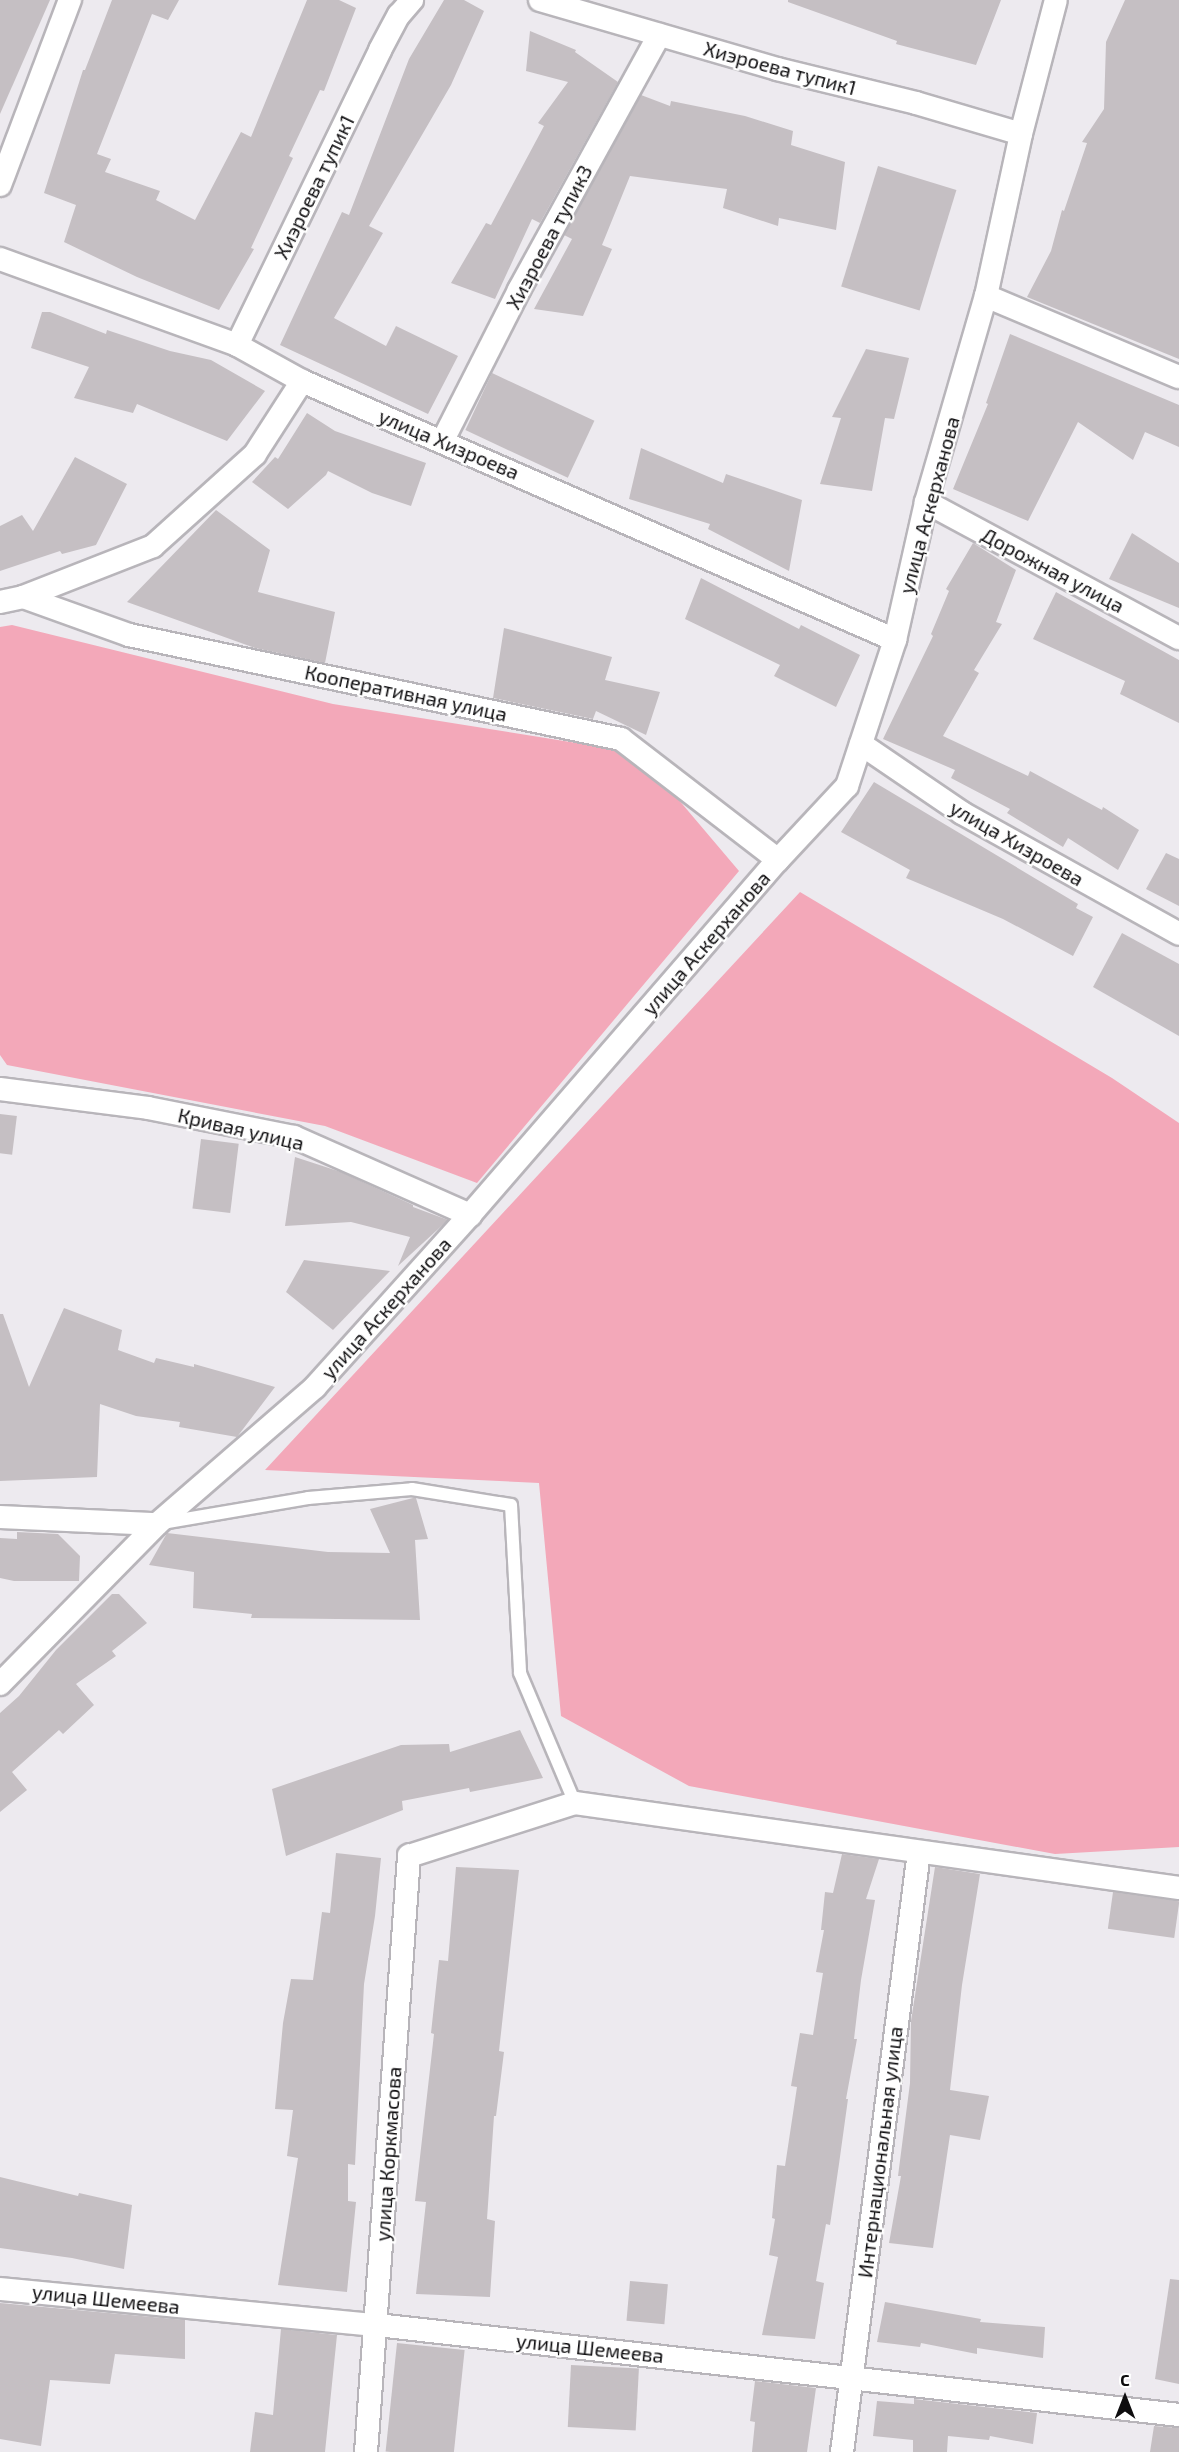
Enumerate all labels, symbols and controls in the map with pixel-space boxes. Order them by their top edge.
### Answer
street label: Хиэроева тупик1 [701,36,859,100]
street label: Хиэроева тупик1 [269,111,359,263]
street label: Хизроева тупик3 [501,161,597,313]
street label: улица Хизроева [375,404,523,484]
street label: улица Аскерханова [894,414,964,596]
street label: Дорожная улица [978,522,1128,618]
street label: Кооперативная улица [303,660,509,726]
street label: улица Хизроева [946,795,1088,891]
street label: улица Аскерханова [637,866,775,1020]
street label: Кривая улица [176,1103,306,1155]
street label: улица Аскерханова [316,1232,456,1384]
street label: Интернациональная улица [853,2025,907,2279]
street label: улица Коркмасова [370,2066,406,2242]
street label: улица Шемеева [31,2279,181,2319]
street label: улица Шемеева [515,2328,665,2368]
north arrow [1095,2368,1155,2428]
text: С [1120,2370,1130,2389]

